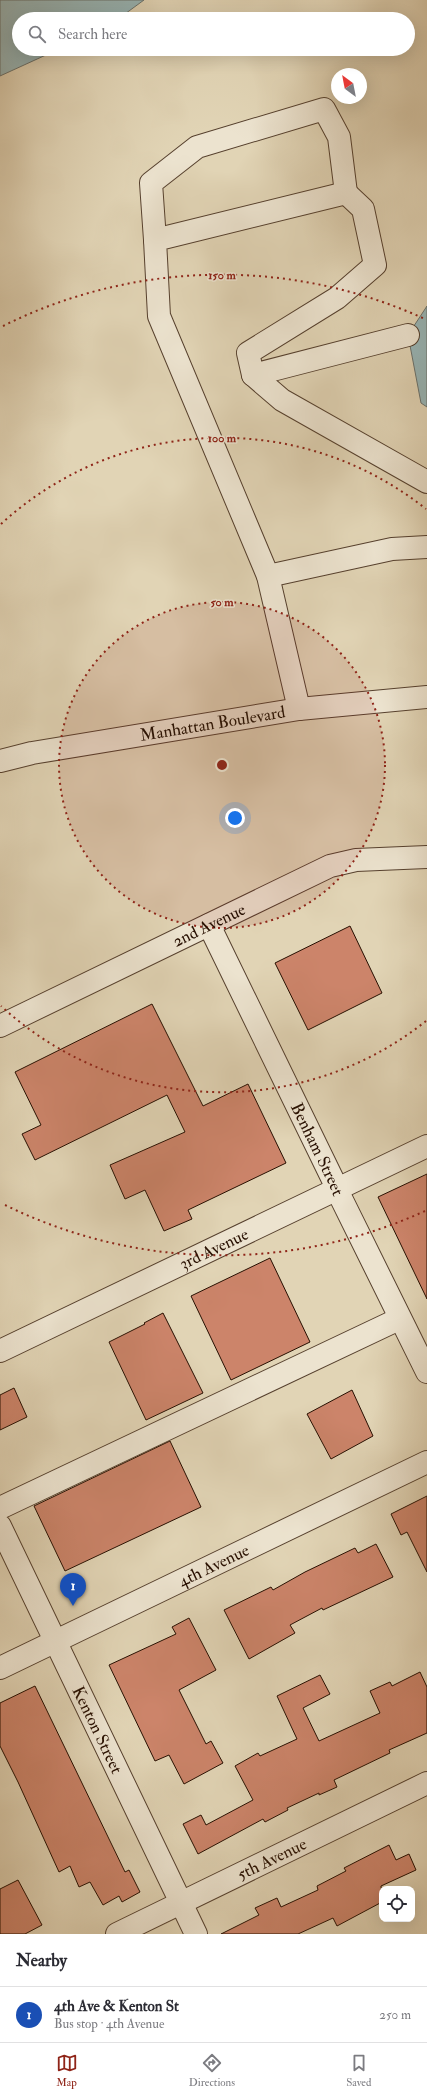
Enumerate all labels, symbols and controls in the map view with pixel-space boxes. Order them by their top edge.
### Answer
search box [12,12,415,56]
icon: search [26,23,48,45]
text: Search here [58,25,127,44]
north arrow [331,68,367,104]
text: 150 m [208,268,236,283]
text: 100 m [208,431,237,446]
text: 50 m [210,595,234,610]
street label: Manhattan Boulevard [138,701,287,746]
centre of rings [215,758,229,772]
your location [225,808,245,828]
street label: 2nd Avenue [169,898,249,951]
street label: Benham Street [286,1099,349,1200]
street label: 3rd Avenue [176,1223,252,1274]
street label: 4th Avenue [174,1539,252,1591]
pin: 1 [60,1573,86,1606]
street label: Kenton Street [68,1683,128,1777]
street label: 5th Avenue [233,1833,310,1884]
map controls [379,1886,415,1922]
button: locate [379,1886,415,1922]
text: Nearby [16,1950,67,1971]
text: 4th Ave & Kenton St [54,1997,179,2016]
text: 1 [27,2007,31,2023]
text: 250 m [379,2007,411,2023]
text: Bus stop · 4th Avenue [54,2016,164,2032]
tab: Map [56,2052,78,2089]
tab: Directions [189,2052,235,2089]
tab: Saved [346,2052,371,2089]

